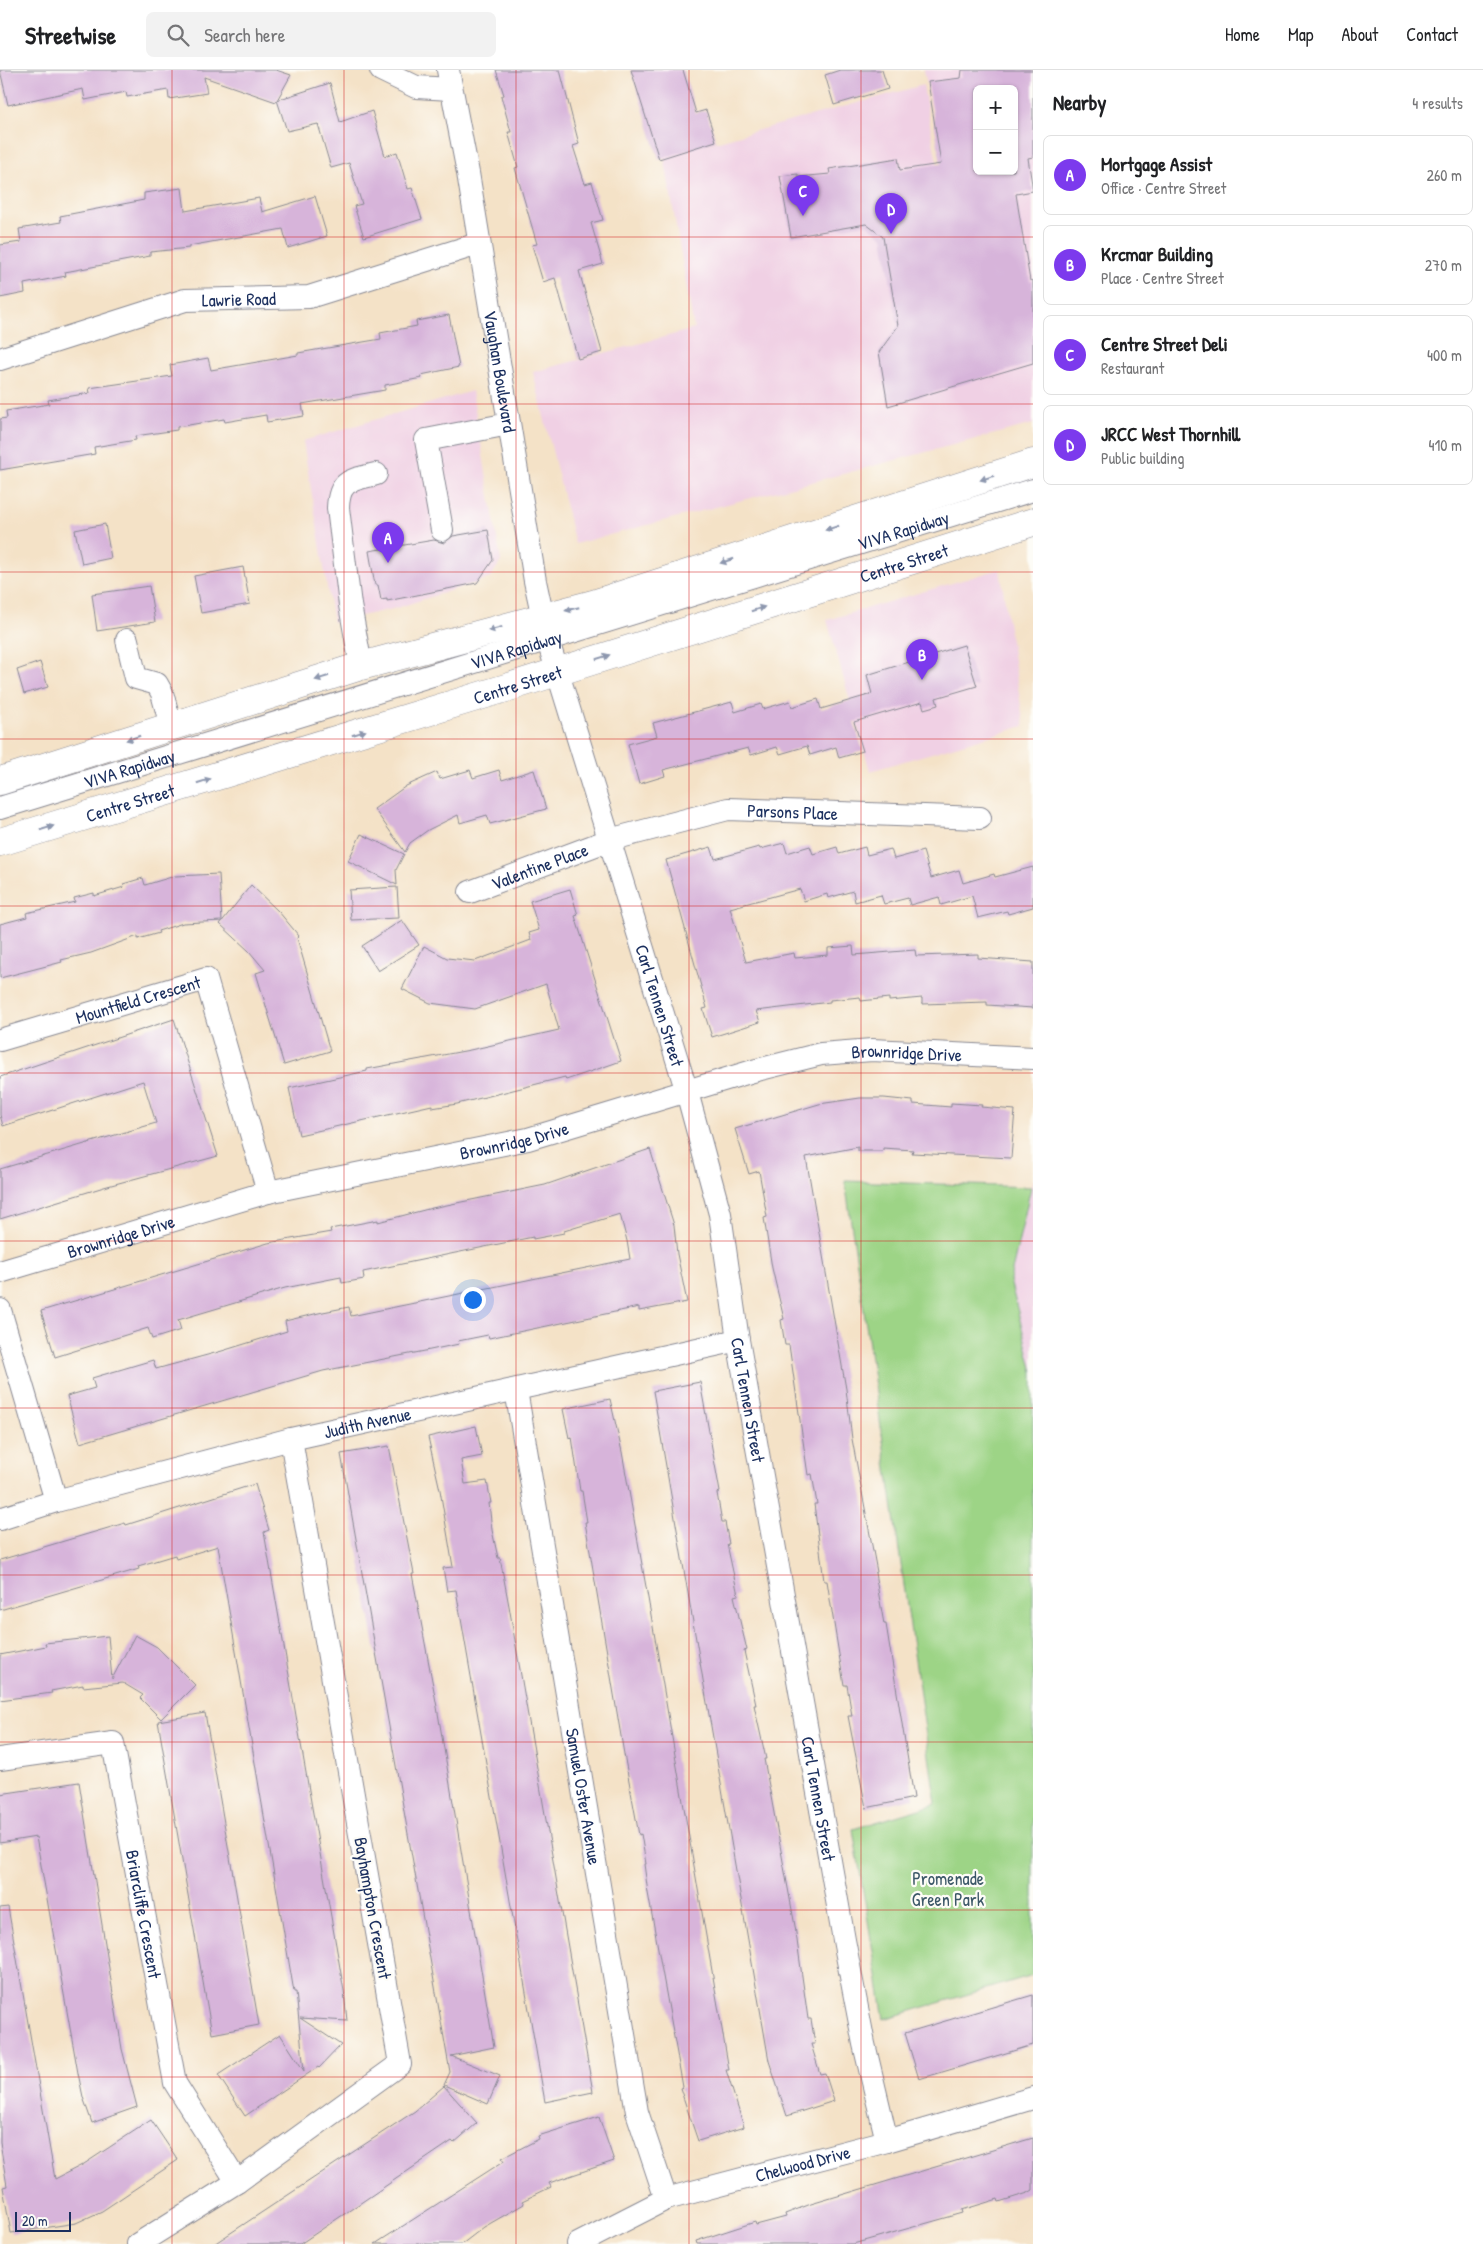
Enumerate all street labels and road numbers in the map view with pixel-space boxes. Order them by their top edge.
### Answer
street label: Lawrie Road [202,285,276,312]
street label: Vaughan Boulevard [478,309,523,434]
street label: VIVA Rapidway [854,504,952,556]
street label: Centre Street [856,537,952,588]
street label: VIVA Rapidway [467,623,565,675]
street label: Centre Street [470,658,566,710]
street label: VIVA Rapidway [80,742,178,794]
street label: Centre Street [83,777,178,828]
street label: Parsons Place [747,797,838,825]
street label: Valentine Place [487,837,591,896]
street label: Carl Tennen Street [630,941,691,1070]
street label: Mountfield Crescent [73,969,204,1029]
street label: Brownridge Drive [850,1037,963,1067]
street label: Brownridge Drive [457,1115,571,1165]
street label: Brownridge Drive [64,1208,178,1264]
street label: Carl Tennen Street [725,1335,772,1465]
street label: Judith Avenue [321,1400,413,1444]
street label: Samuel Oster Avenue [560,1726,608,1866]
street label: Carl Tennen Street [796,1734,842,1864]
street label: Bayhampton Crescent [348,1835,398,1982]
street label: Briarcliffe Crescent [120,1848,168,1981]
street label: Chelwood Drive [752,2139,853,2188]

